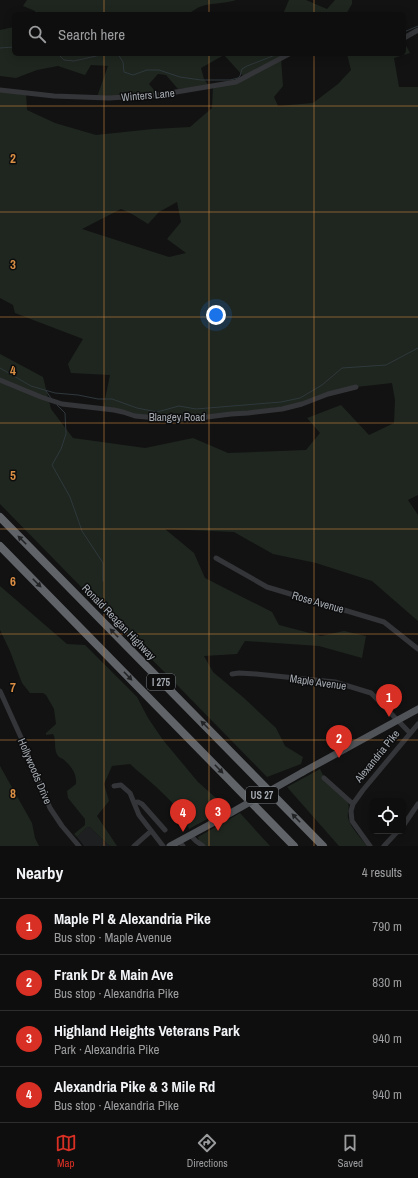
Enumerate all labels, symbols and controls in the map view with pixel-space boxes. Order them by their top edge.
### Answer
search box [12,12,406,56]
icon: search [26,23,48,45]
text: Search here [58,24,125,45]
street label: Winters Lane [121,86,175,104]
text: 2 [10,150,16,167]
text: 3 [10,256,16,273]
your location [206,305,226,325]
text: 4 [10,362,16,379]
street label: Blangey Road [149,410,205,424]
text: 5 [10,467,16,484]
one-way arrow [17,535,27,545]
text: 6 [10,573,16,590]
one-way arrow [32,578,42,588]
street label: Ronald Reagan Highway [79,581,159,663]
street label: Rose Avenue [290,588,346,616]
one-way arrow [109,628,118,638]
street label: Maple Avenue [289,671,347,693]
one-way arrow [123,672,132,681]
road number: I 275 [147,674,175,690]
text: 7 [10,679,16,696]
pin: 1 [376,684,402,717]
one-way arrow [200,720,209,730]
pin: 2 [326,725,352,758]
street label: Alexandria Pike [351,727,402,786]
street label: Hollywoods Drive [15,736,55,806]
one-way arrow [214,764,224,774]
text: 8 [10,785,16,802]
road number: US 27 [246,787,278,803]
pin: 3 [205,798,231,831]
map controls [370,798,406,834]
button: locate [370,798,406,834]
pin: 4 [170,799,196,832]
one-way arrow [291,813,300,823]
text: Nearby [16,861,63,884]
text: 4 results [362,864,402,881]
text: Maple Pl & Alexandria Pike [54,908,211,929]
text: 1 [26,918,32,935]
text: 790 m [372,918,402,935]
text: Bus stop · Maple Avenue [54,929,172,946]
text: Frank Dr & Main Ave [54,964,173,985]
text: 2 [26,974,32,991]
text: 830 m [372,974,402,991]
text: Bus stop · Alexandria Pike [54,985,179,1002]
text: Highland Heights Veterans Park [54,1020,240,1041]
text: 3 [26,1030,32,1047]
text: 940 m [372,1030,402,1047]
text: Park · Alexandria Pike [54,1041,159,1058]
text: Alexandria Pike & 3 Mile Rd [54,1076,215,1097]
text: 4 [26,1086,32,1103]
text: 940 m [372,1086,402,1103]
text: Bus stop · Alexandria Pike [54,1097,179,1114]
tab: Map [55,1132,77,1170]
tab: Directions [187,1132,228,1170]
tab: Saved [338,1132,363,1170]

